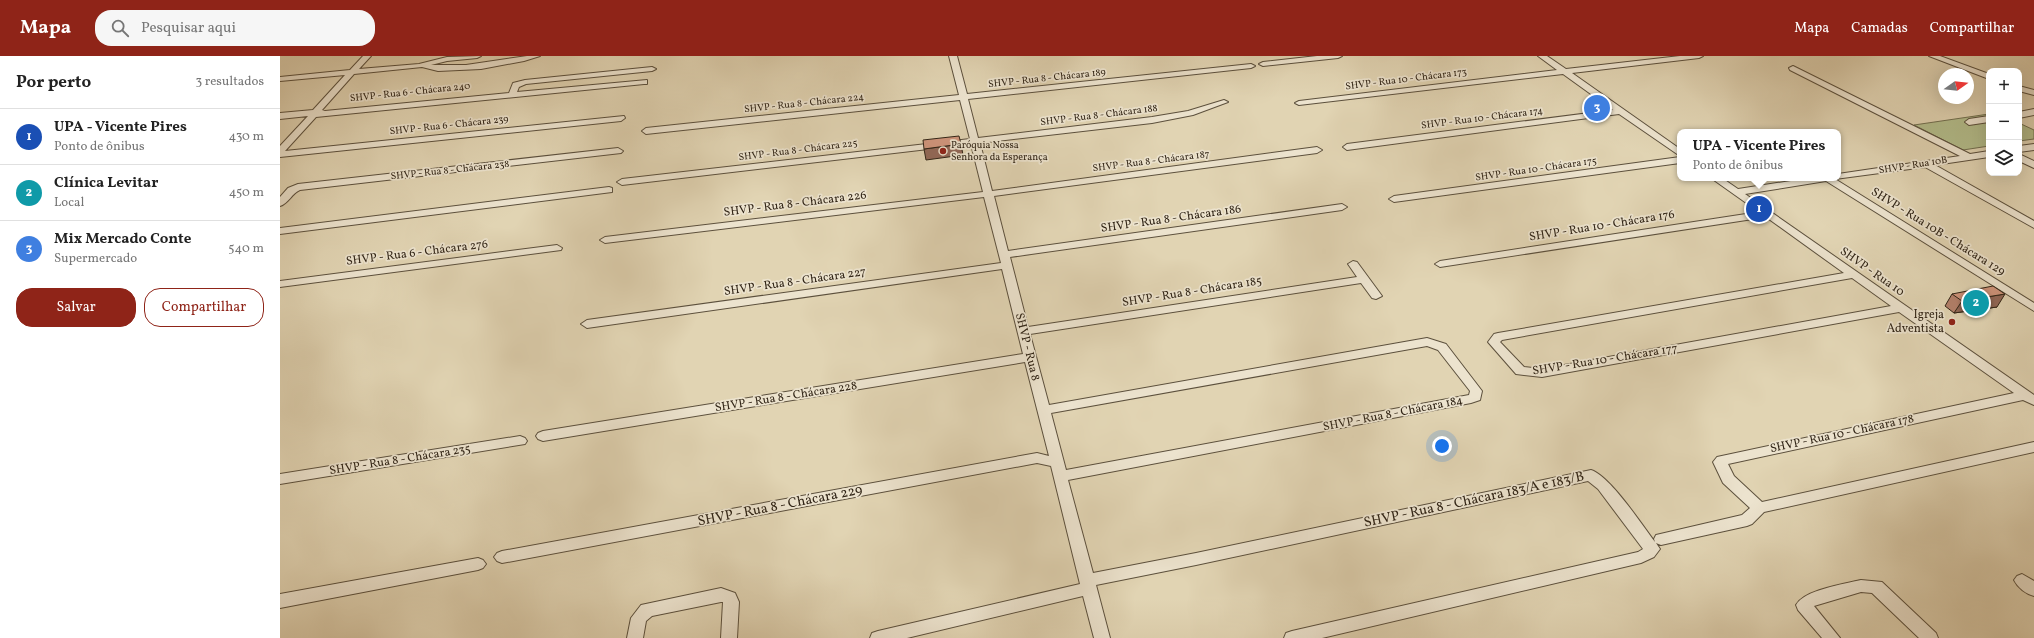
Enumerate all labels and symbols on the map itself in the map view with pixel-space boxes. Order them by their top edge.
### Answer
street label: SHVP - Rua 8 - Chácara 189 [988,65,1106,91]
street label: SHVP - Rua 10 - Chácara 173 [1344,65,1468,93]
north arrow [1938,68,1974,104]
street label: SHVP - Rua 6 - Chácara 240 [349,79,471,105]
street label: SHVP - Rua 8 - Chácara 224 [743,90,865,116]
pin: 3 [1584,93,1610,123]
street label: SHVP - Rua 8 - Chácara 188 [1040,101,1158,129]
street label: SHVP - Rua 10 - Chácara 174 [1420,104,1544,132]
street label: SHVP - Rua 6 - Chácara 239 [389,112,509,138]
street label: SHVP - Rua 8 - Chácara 225 [738,136,858,164]
place label: Paróquia Nossa Senhora da Esperança [951,138,1048,164]
marker: Paróquia Nossa Senhora da Esperança [938,146,948,156]
street label: SHVP - Rua 8 - Chácara 187 [1092,147,1210,175]
street label: SHVP - Rua 10B [1878,153,1948,177]
street label: SHVP - Rua 10 - Chácara 175 [1474,154,1598,184]
street label: SHVP - Rua 8 - Chácara 238 [390,157,510,183]
street label: SHVP - Rua 10B - Chácara 129 [1868,185,2008,279]
street label: SHVP - Rua 8 - Chácara 226 [723,187,867,221]
pin: 1 [1746,194,1772,224]
street label: SHVP - Rua 8 - Chácara 186 [1100,201,1242,237]
street label: SHVP - Rua 10 - Chácara 176 [1528,207,1676,245]
street label: SHVP - Rua 6 - Chácara 276 [345,236,489,270]
street label: SHVP - Rua 10 [1837,244,1907,300]
street label: SHVP - Rua 8 - Chácara 227 [723,264,867,300]
street label: SHVP - Rua 8 - Chácara 185 [1121,273,1263,311]
pin: 2 [1963,288,1989,318]
place label: Igreja Adventista [1887,307,1944,337]
street label: SHVP - Rua 8 [1011,311,1043,383]
marker: Igreja Adventista [1947,317,1957,327]
street label: SHVP - Rua 10 - Chácara 177 [1531,341,1679,379]
street label: SHVP - Rua 8 - Chácara 228 [714,378,858,416]
street label: SHVP - Rua 8 - Chácara 184 [1322,393,1464,435]
street label: SHVP - Rua 10 - Chácara 178 [1769,411,1915,457]
your location [1432,436,1452,456]
street label: SHVP - Rua 8 - Chácara 235 [328,441,472,479]
street label: SHVP - Rua 8 - Chácara 183/A e 183/B [1362,467,1586,533]
street label: SHVP - Rua 8 - Chácara 229 [696,481,864,531]

